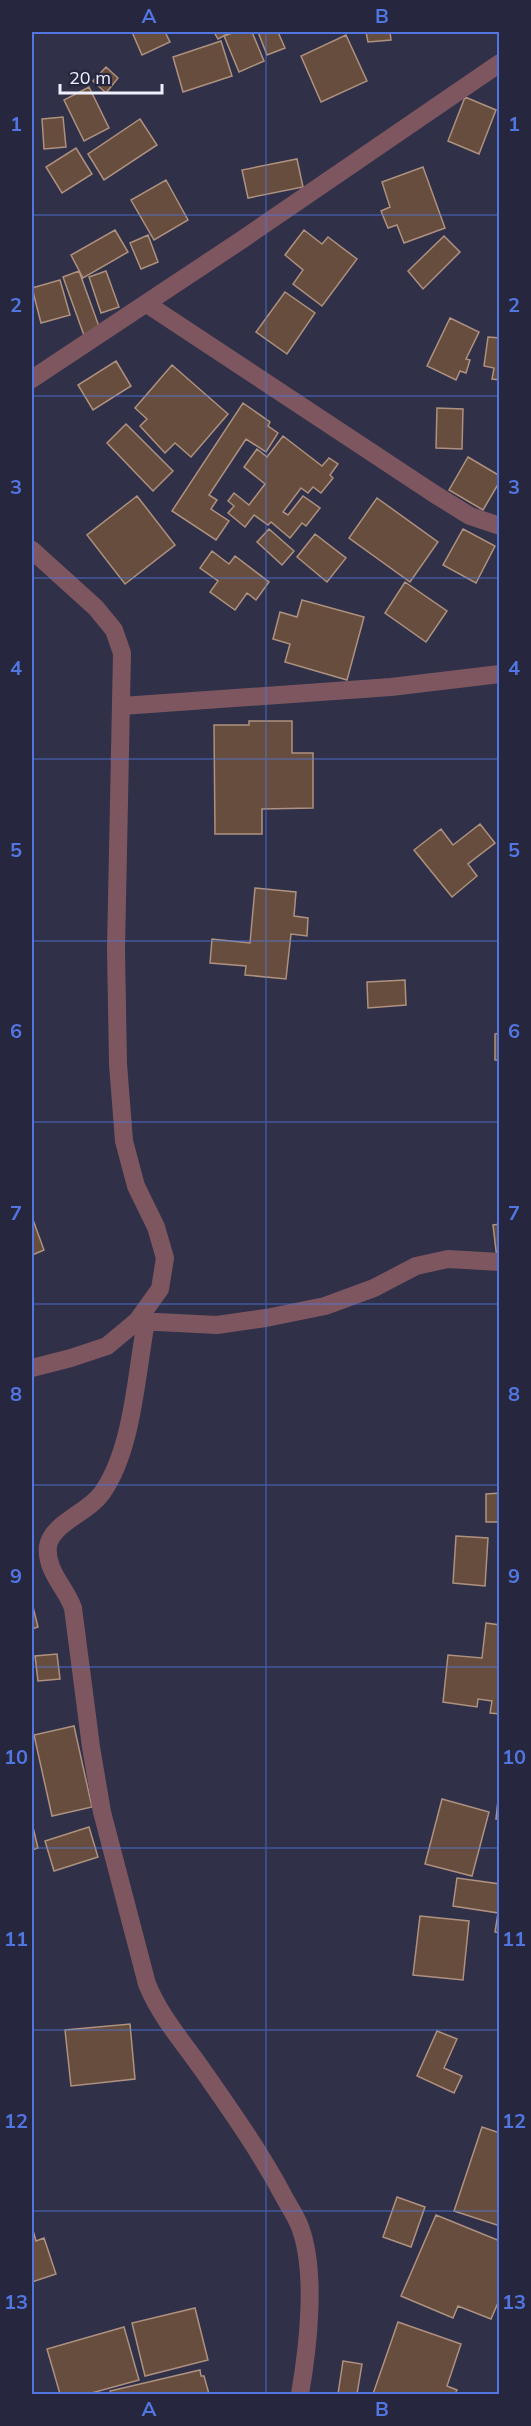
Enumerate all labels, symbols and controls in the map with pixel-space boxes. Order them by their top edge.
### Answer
text: A [142,3,157,28]
text: B [375,3,389,28]
scale bar [60,57,162,95]
text: 20 m [69,66,111,89]
text: 1 [10,111,22,136]
text: 1 [508,111,520,136]
text: 2 [10,292,22,317]
text: 2 [508,292,520,317]
text: 3 [10,474,22,499]
text: 3 [508,474,520,499]
text: 4 [10,655,22,680]
text: 4 [508,655,520,680]
text: 5 [10,837,22,862]
text: 5 [508,837,520,862]
text: 6 [10,1018,22,1043]
text: 6 [508,1018,520,1043]
text: 7 [10,1200,22,1225]
text: 7 [508,1200,520,1225]
text: 8 [10,1381,22,1406]
text: 8 [508,1381,520,1406]
text: 9 [10,1563,22,1588]
text: 9 [508,1563,520,1588]
text: 10 [4,1744,28,1769]
text: 10 [502,1744,526,1769]
text: 11 [4,1926,28,1951]
text: 11 [502,1926,526,1951]
text: 12 [4,2108,28,2133]
text: 12 [502,2108,526,2133]
text: 13 [4,2289,28,2314]
text: 13 [502,2289,526,2314]
text: A [142,2396,157,2421]
text: B [375,2396,389,2421]

